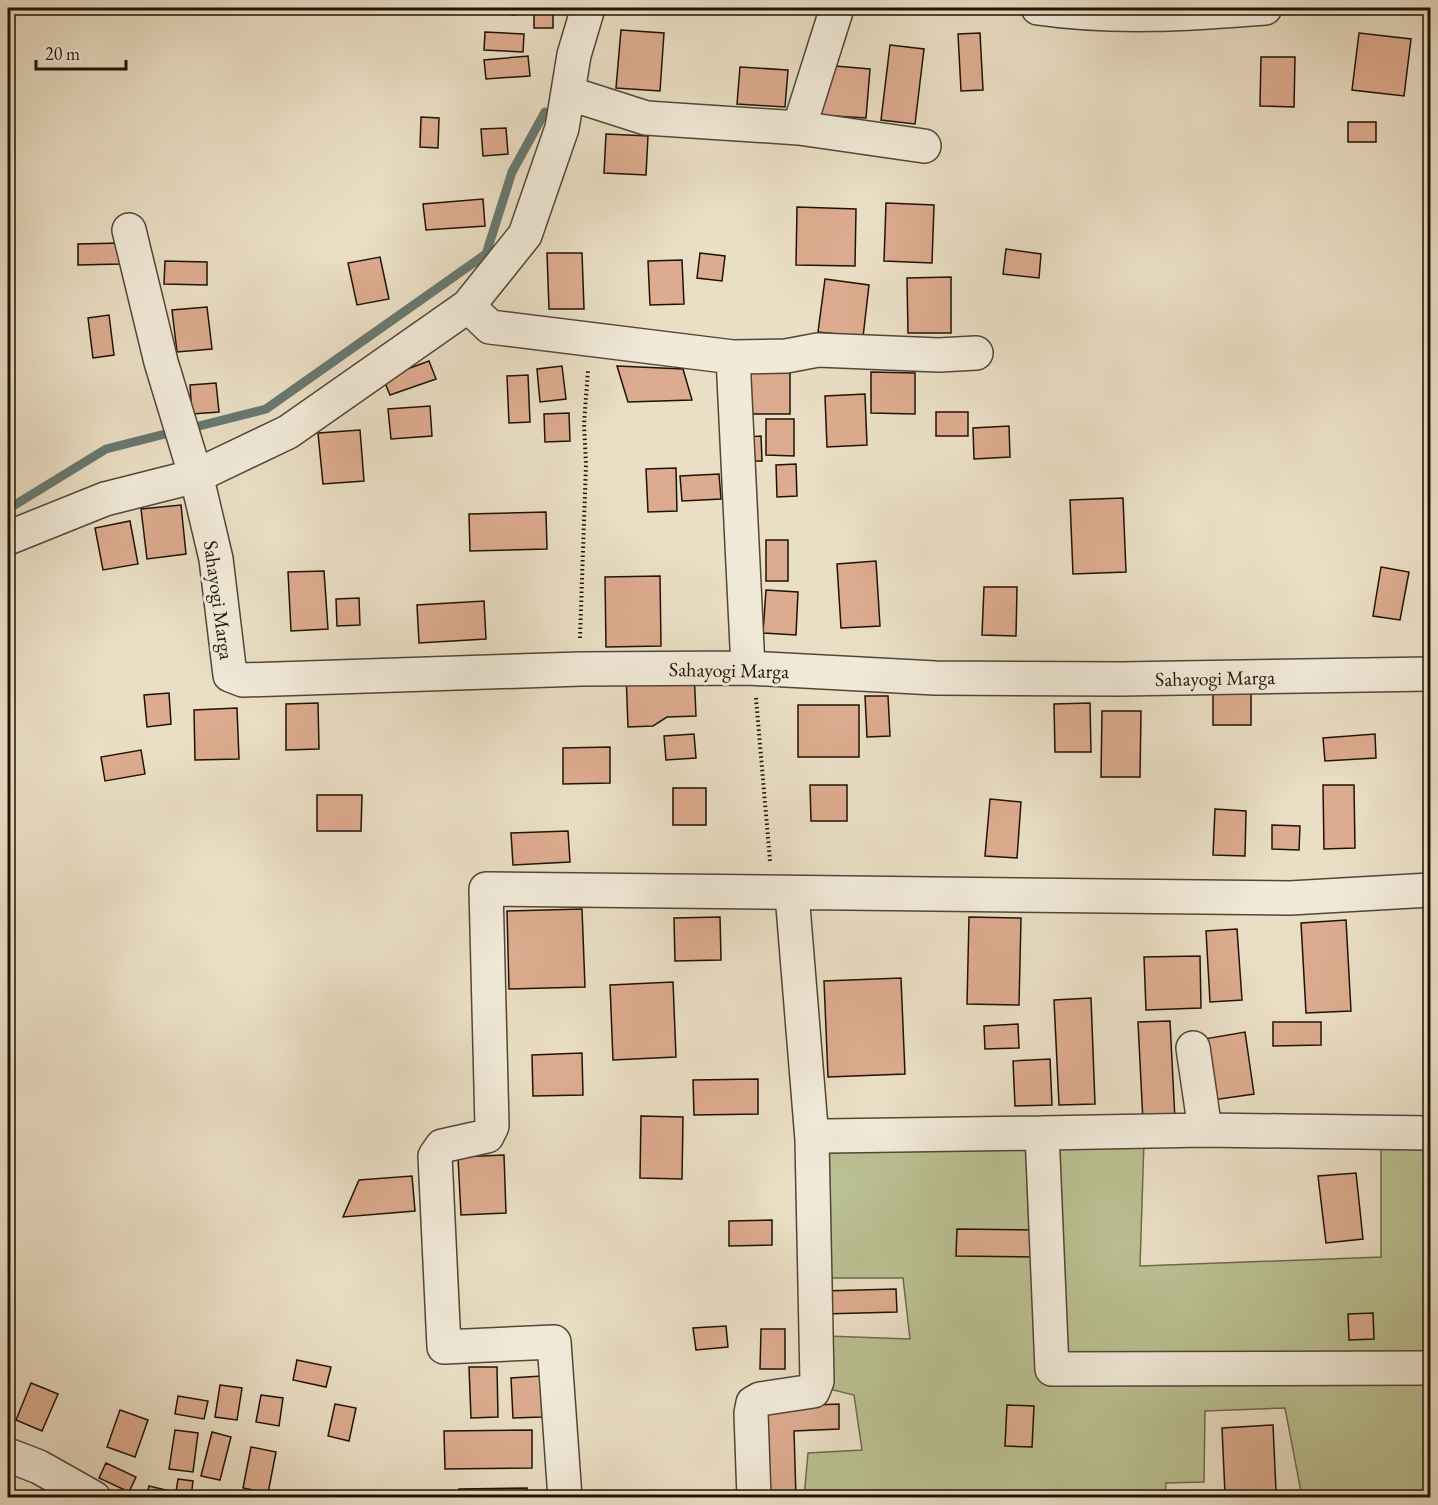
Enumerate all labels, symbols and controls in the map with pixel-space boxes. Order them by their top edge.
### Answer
scale bar [36,33,126,71]
text: 20 m [45,42,80,65]
street label: Sahayogi Marga [198,539,240,661]
street label: Sahayogi Marga [669,656,789,684]
street label: Sahayogi Marga [1155,664,1275,692]

